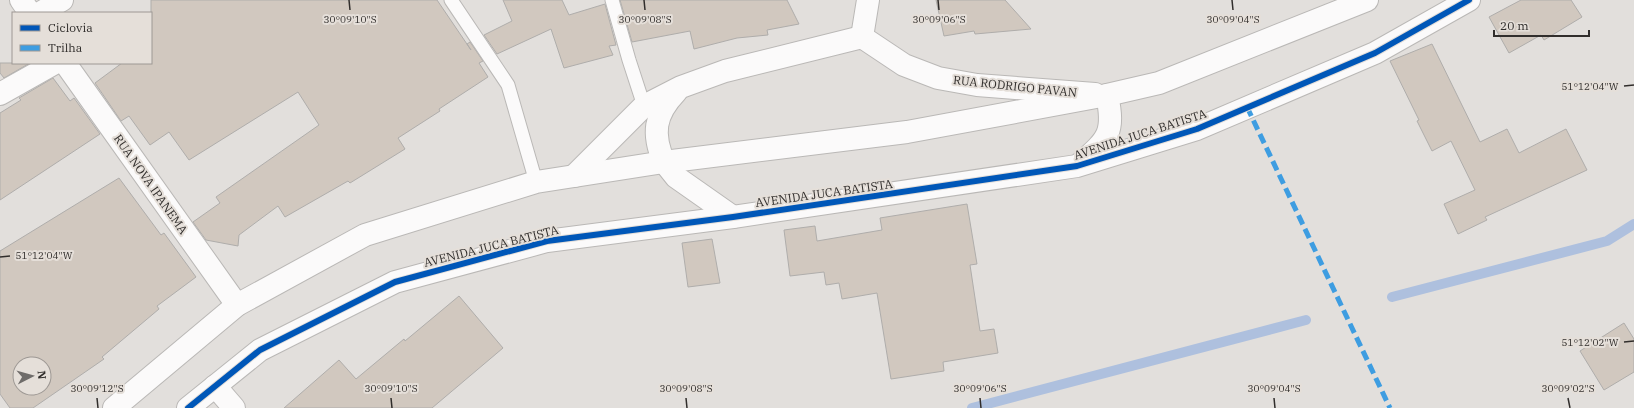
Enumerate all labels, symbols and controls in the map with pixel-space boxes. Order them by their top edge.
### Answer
legend [12,12,152,64]
scale bar [1494,12,1589,38]
text: 30°09'10"S [323,13,377,26]
text: 30°09'08"S [618,13,672,26]
text: 30°09'06"S [912,13,966,26]
text: 30°09'04"S [1206,13,1260,26]
text: 20 m [1500,18,1529,33]
text: Ciclovia [48,20,93,35]
text: Trilha [48,40,83,55]
street label: RUA RODRIGO PAVAN [952,72,1078,100]
text: 51°12'04"W [1561,80,1619,93]
street label: AVENIDA JUCA BATISTA [1072,105,1209,163]
street label: RUA NOVA IPANEMA [111,131,192,237]
street label: AVENIDA JUCA BATISTA [754,176,894,210]
street label: AVENIDA JUCA BATISTA [422,222,561,270]
text: 51°12'04"W [15,249,73,262]
text: 51°12'02"W [1561,336,1619,349]
north arrow [12,356,52,396]
text: N [35,370,49,380]
text: 30°09'12"S [70,382,124,395]
text: 30°09'10"S [364,382,418,395]
text: 30°09'08"S [659,382,713,395]
text: 30°09'06"S [953,382,1007,395]
text: 30°09'04"S [1247,382,1301,395]
text: 30°09'02"S [1541,382,1595,395]

